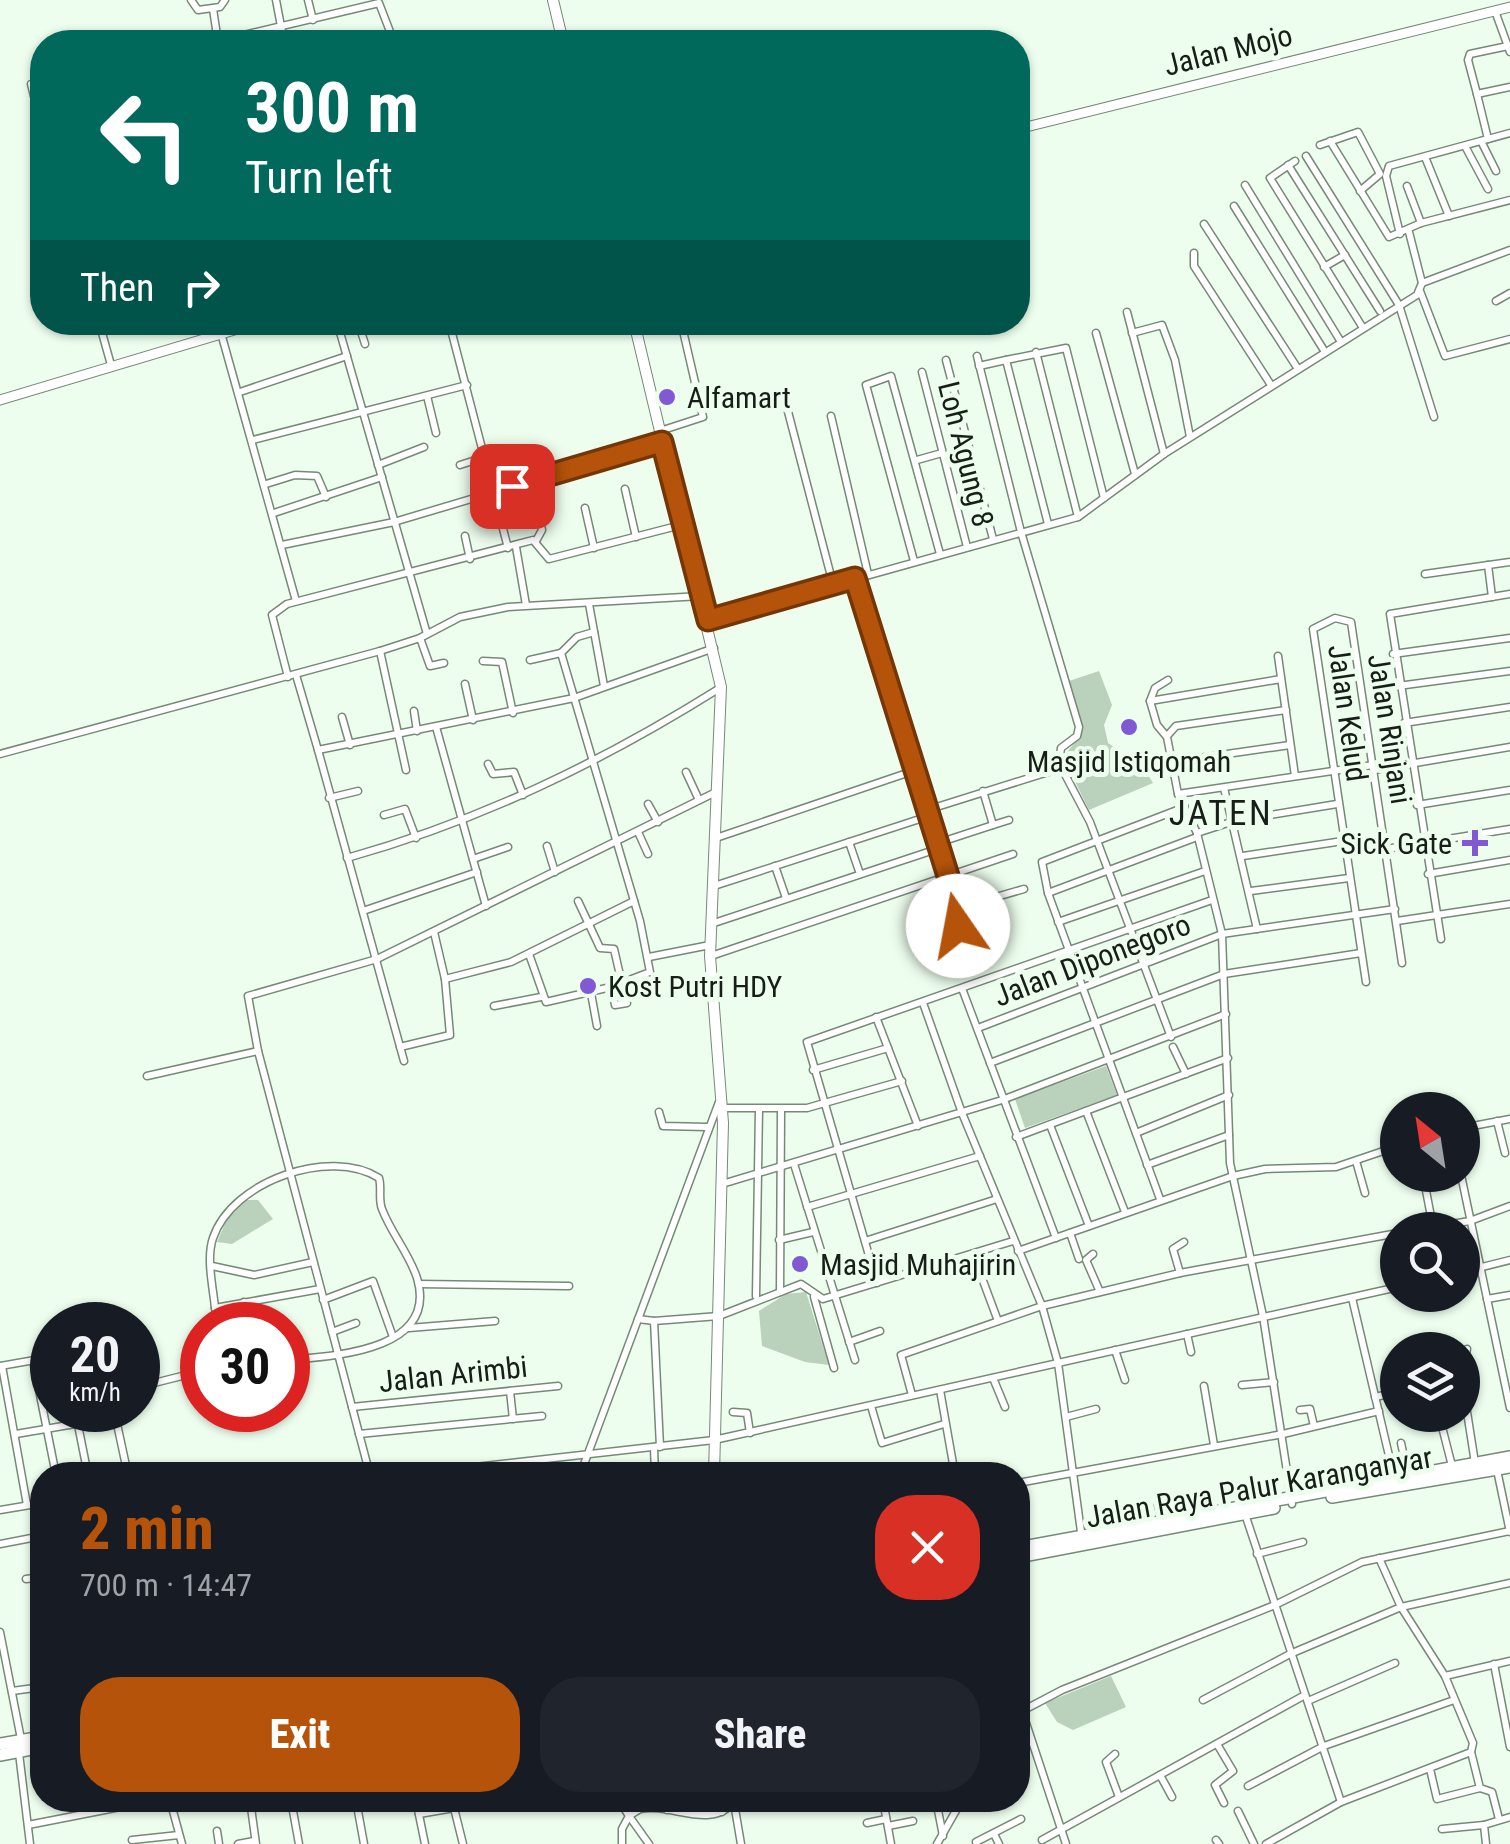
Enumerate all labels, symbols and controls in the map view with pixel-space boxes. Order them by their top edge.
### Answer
street label: Jalan Mojo [1160,17,1296,83]
text: 300 m [245,67,419,149]
icon: left [80,70,210,200]
text: Turn left [245,151,393,204]
icon: right [174,260,229,315]
text: Then [80,266,154,310]
street label: Loh Agung 8 [931,378,1001,530]
place label: Alfamart [687,380,791,415]
marker: Alfamart [656,386,678,408]
pin [470,444,555,529]
icon: arrive [485,459,540,514]
street label: Jalan Kelud [1321,642,1375,784]
street label: Jalan Rinjani [1361,651,1419,807]
marker: Masjid Istiqomah [1118,716,1140,738]
place label: Masjid Istiqomah [1027,744,1231,779]
district label: JATEN [1169,793,1273,834]
place label: Sick Gate [1340,826,1452,861]
marker: Sick Gate [1462,830,1488,856]
position arrow [906,874,1010,978]
street label: Jalan Diponegoro [989,906,1195,1014]
place label: Kost Putri HDY [608,969,782,1004]
marker: Kost Putri HDY [577,975,599,997]
north arrow [1380,1092,1480,1192]
map controls [1380,1092,1480,1432]
button: search [1380,1212,1480,1312]
place label: Masjid Muhajirin [820,1247,1016,1282]
marker: Masjid Muhajirin [789,1253,811,1275]
speed limit sign: 30 [180,1302,310,1432]
text: 20 [70,1326,120,1384]
button: layers [1380,1332,1480,1432]
street label: Jalan Arimbi [377,1349,529,1399]
text: km/h [69,1378,121,1407]
street label: Jalan Raya Palur Karanganyar [1083,1439,1435,1535]
text: 2 min [80,1493,214,1564]
button: close [875,1495,980,1600]
text: 700 m · 14:47 [80,1566,252,1604]
button: Exit [80,1677,520,1792]
button: Share [540,1677,980,1792]

